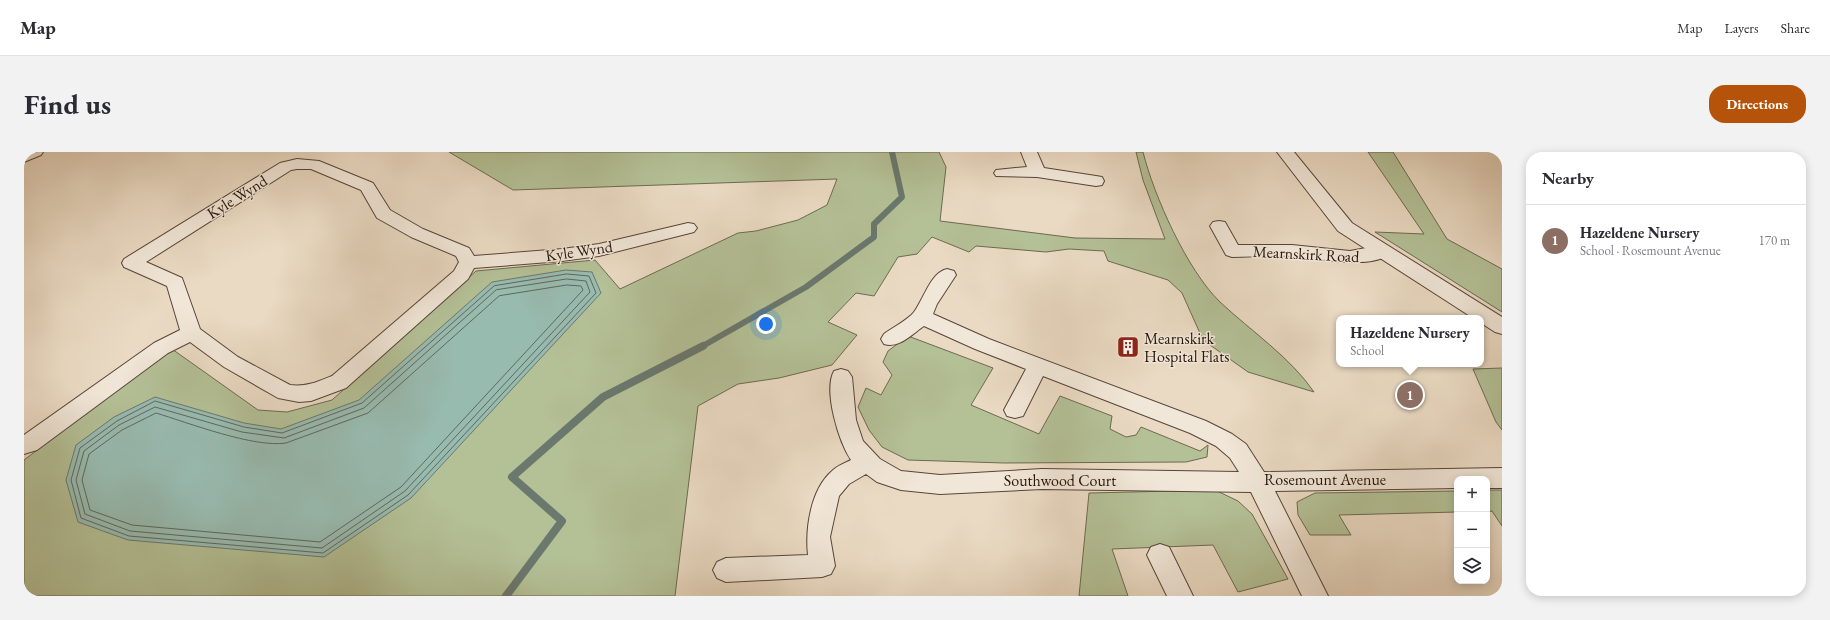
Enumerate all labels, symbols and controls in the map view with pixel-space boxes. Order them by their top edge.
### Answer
text: Map [20,15,56,40]
text: Map [1677,19,1702,37]
text: Layers [1724,19,1759,37]
text: Share [1781,19,1810,37]
button: Directions [1709,85,1806,123]
text: Find us [24,86,111,122]
text: Nearby [1542,167,1594,189]
street label: Kyle Wynd [203,170,272,224]
text: Hazeldene Nursery [1580,223,1699,242]
text: 1 [1552,232,1558,249]
text: 170 m [1759,232,1790,249]
street label: Kyle Wynd [544,236,615,266]
street label: Mearnskirk Road [1252,241,1361,267]
text: School · Rosemount Avenue [1580,242,1721,259]
your location [756,314,776,334]
popup [1336,315,1484,367]
text: Hazeldene Nursery [1350,323,1470,342]
place label: Mearnskirk Hospital Flats [1144,328,1229,367]
building icon: Mearnskirk Hospital Flats [1115,334,1141,360]
text: School [1350,342,1384,359]
pin: 1 [1397,380,1423,410]
street label: Rosemount Avenue [1264,469,1386,490]
street label: Southwood Court [1004,470,1116,491]
map controls [1454,476,1490,584]
button: + [1454,476,1490,512]
button: − [1454,512,1490,548]
button: layers [1454,548,1490,584]

